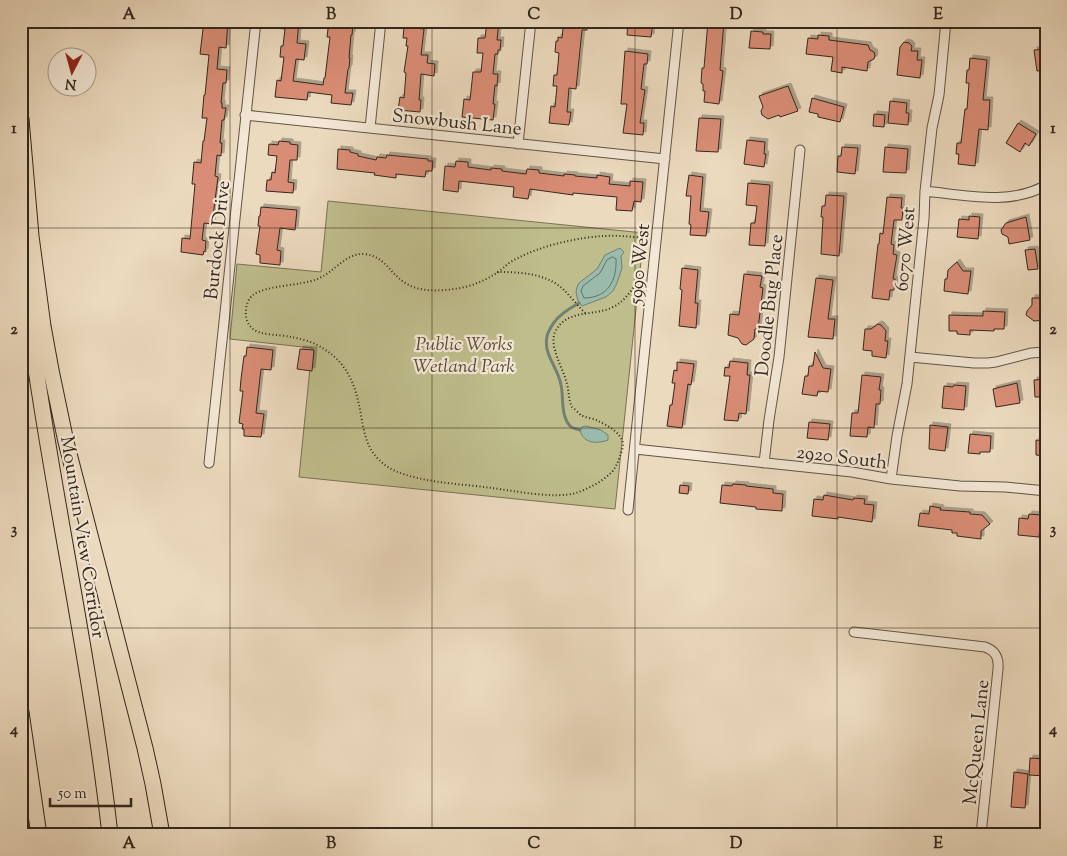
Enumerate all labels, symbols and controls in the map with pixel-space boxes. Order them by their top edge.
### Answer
text: A [123,4,136,27]
text: B [326,4,336,27]
text: C [528,4,541,27]
text: D [730,4,743,27]
text: E [933,4,943,27]
north arrow [48,48,98,98]
text: N [64,72,77,93]
street label: Snowbush Lane [391,103,523,144]
text: 1 [11,118,17,141]
text: 1 [1050,118,1056,141]
street label: Burdock Drive [199,179,238,301]
street label: 6070 West [889,205,924,293]
street label: 5990 West [623,222,658,307]
street label: Doodle Bug Place [750,233,791,378]
text: 2 [10,319,18,342]
text: 2 [1049,319,1057,342]
park label: Public Works Wetland Park [413,332,515,381]
street label: Mountain View Corridor [52,434,111,641]
street label: 2920 South [795,440,889,477]
text: 3 [11,519,18,542]
text: 3 [1050,519,1057,542]
street label: McQueen Lane [957,678,997,806]
text: 4 [9,719,18,742]
text: 4 [1048,719,1057,742]
scale bar [50,776,131,808]
text: 50 m [57,784,87,805]
text: A [123,833,136,856]
text: B [326,833,336,856]
text: C [528,833,541,856]
text: D [730,833,743,856]
text: E [933,833,943,856]

